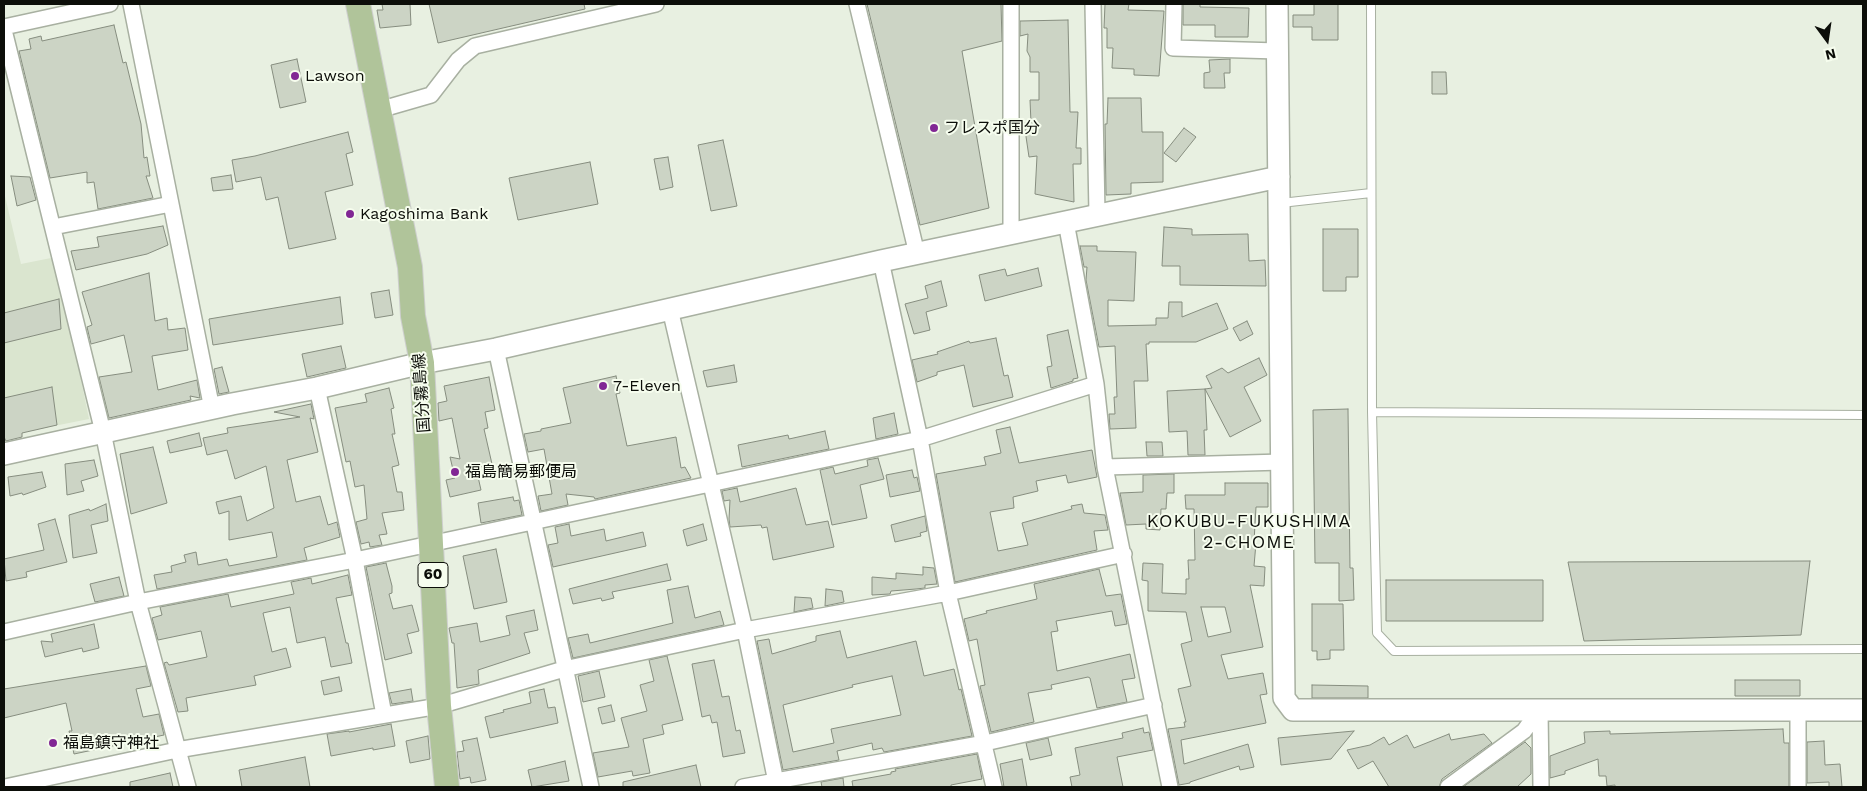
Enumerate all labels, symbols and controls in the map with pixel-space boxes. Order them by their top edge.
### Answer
north arrow [1802,15,1852,65]
text: N [1824,46,1838,64]
place label: Lawson [305,66,365,86]
marker: Lawson [289,70,301,82]
place label: フレスポ国分 [944,118,1040,138]
marker: フレスポ国分 [928,122,940,134]
place label: Kagoshima Bank [360,204,488,224]
marker: Kagoshima Bank [344,208,356,220]
street label: 国分霧島線 [410,352,434,434]
place label: 7-Eleven [613,376,681,396]
marker: 7-Eleven [597,380,609,392]
place label: 福島簡易郵便局 [465,462,577,482]
marker: 福島簡易郵便局 [449,466,461,478]
district label: KOKUBU-FUKUSHIMA 2-CHOME [1145,511,1353,554]
road number: 60 [418,562,448,588]
place label: 福島鎮守神社 [63,733,159,753]
marker: 福島鎮守神社 [47,737,59,749]

